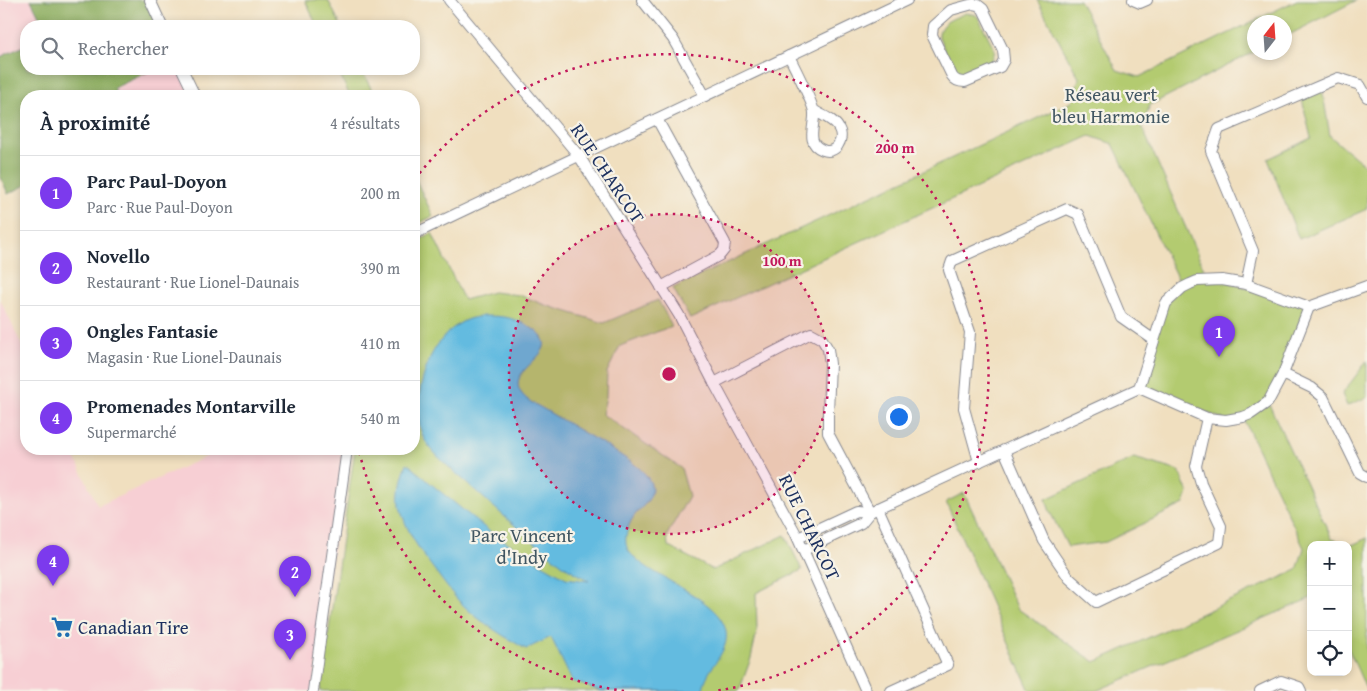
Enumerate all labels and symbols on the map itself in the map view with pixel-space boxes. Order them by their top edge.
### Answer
north arrow [1247,15,1292,60]
park label: Réseau vert bleu Harmonie [1052,80,1170,130]
street label: RUE CHARCOT [564,117,652,229]
text: 200 m [875,137,915,158]
text: 100 m [762,250,802,271]
pin: 1 [1203,316,1235,357]
centre of rings [660,365,678,383]
your location [886,404,912,430]
street label: RUE CHARCOT [772,469,848,585]
park label: Parc Vincent d'Indy [471,521,574,571]
pin: 4 [37,545,69,586]
pin: 2 [279,556,311,597]
place label: Canadian Tire [78,613,189,641]
supermarket icon: Canadian Tire [49,614,75,640]
pin: 3 [274,619,306,660]

